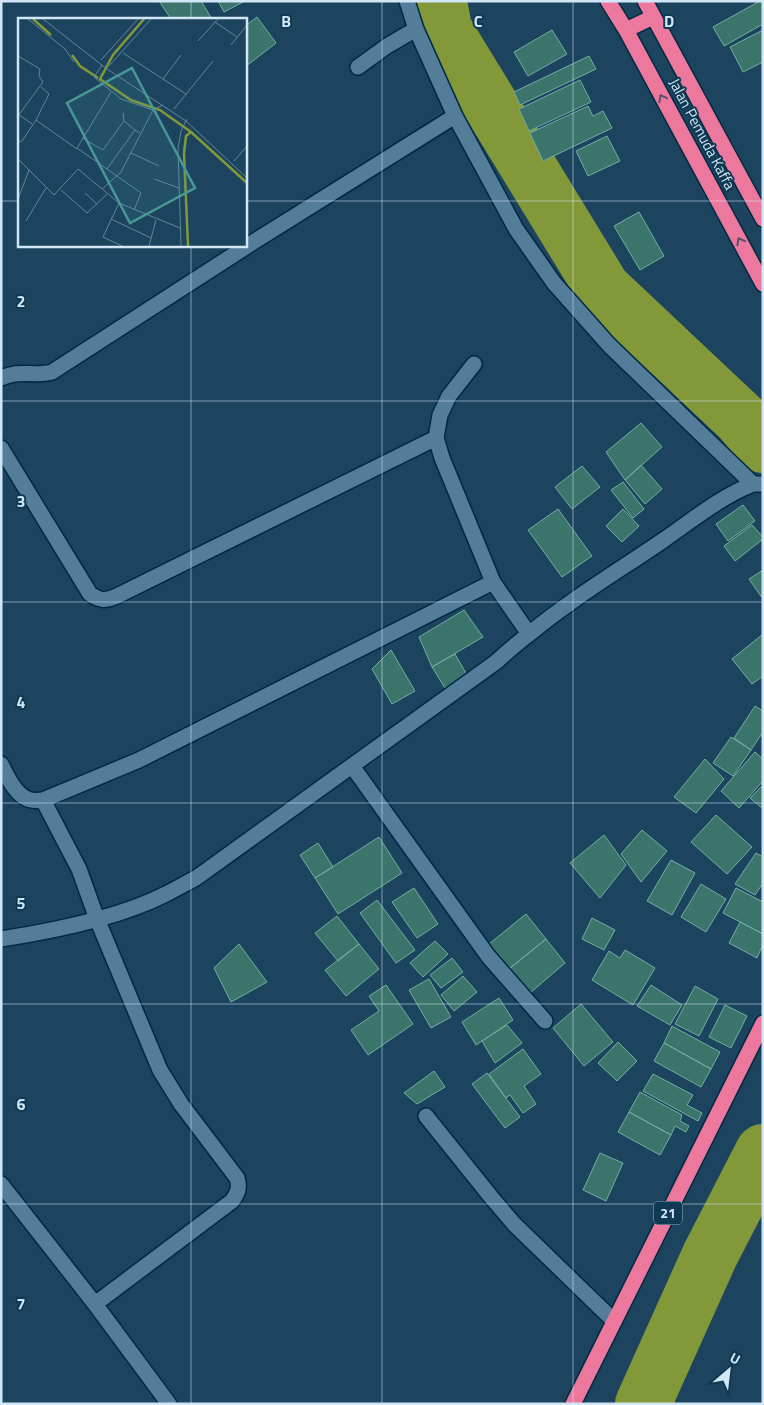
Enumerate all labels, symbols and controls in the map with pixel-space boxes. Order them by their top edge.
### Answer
text: B [281,9,291,33]
text: C [474,9,483,33]
text: D [664,9,674,33]
inset map [18,18,246,246]
street label: Jalan Pemuda Kaffa [663,74,742,194]
one-way arrow [658,94,668,103]
one-way arrow [736,237,746,246]
text: 2 [17,289,25,313]
text: 3 [17,489,25,513]
text: 4 [17,690,26,714]
text: 5 [17,891,26,915]
text: 6 [17,1092,26,1116]
road number: 21 [654,1202,682,1224]
text: 7 [17,1292,25,1316]
north arrow [704,1345,754,1395]
text: U [726,1347,744,1370]

